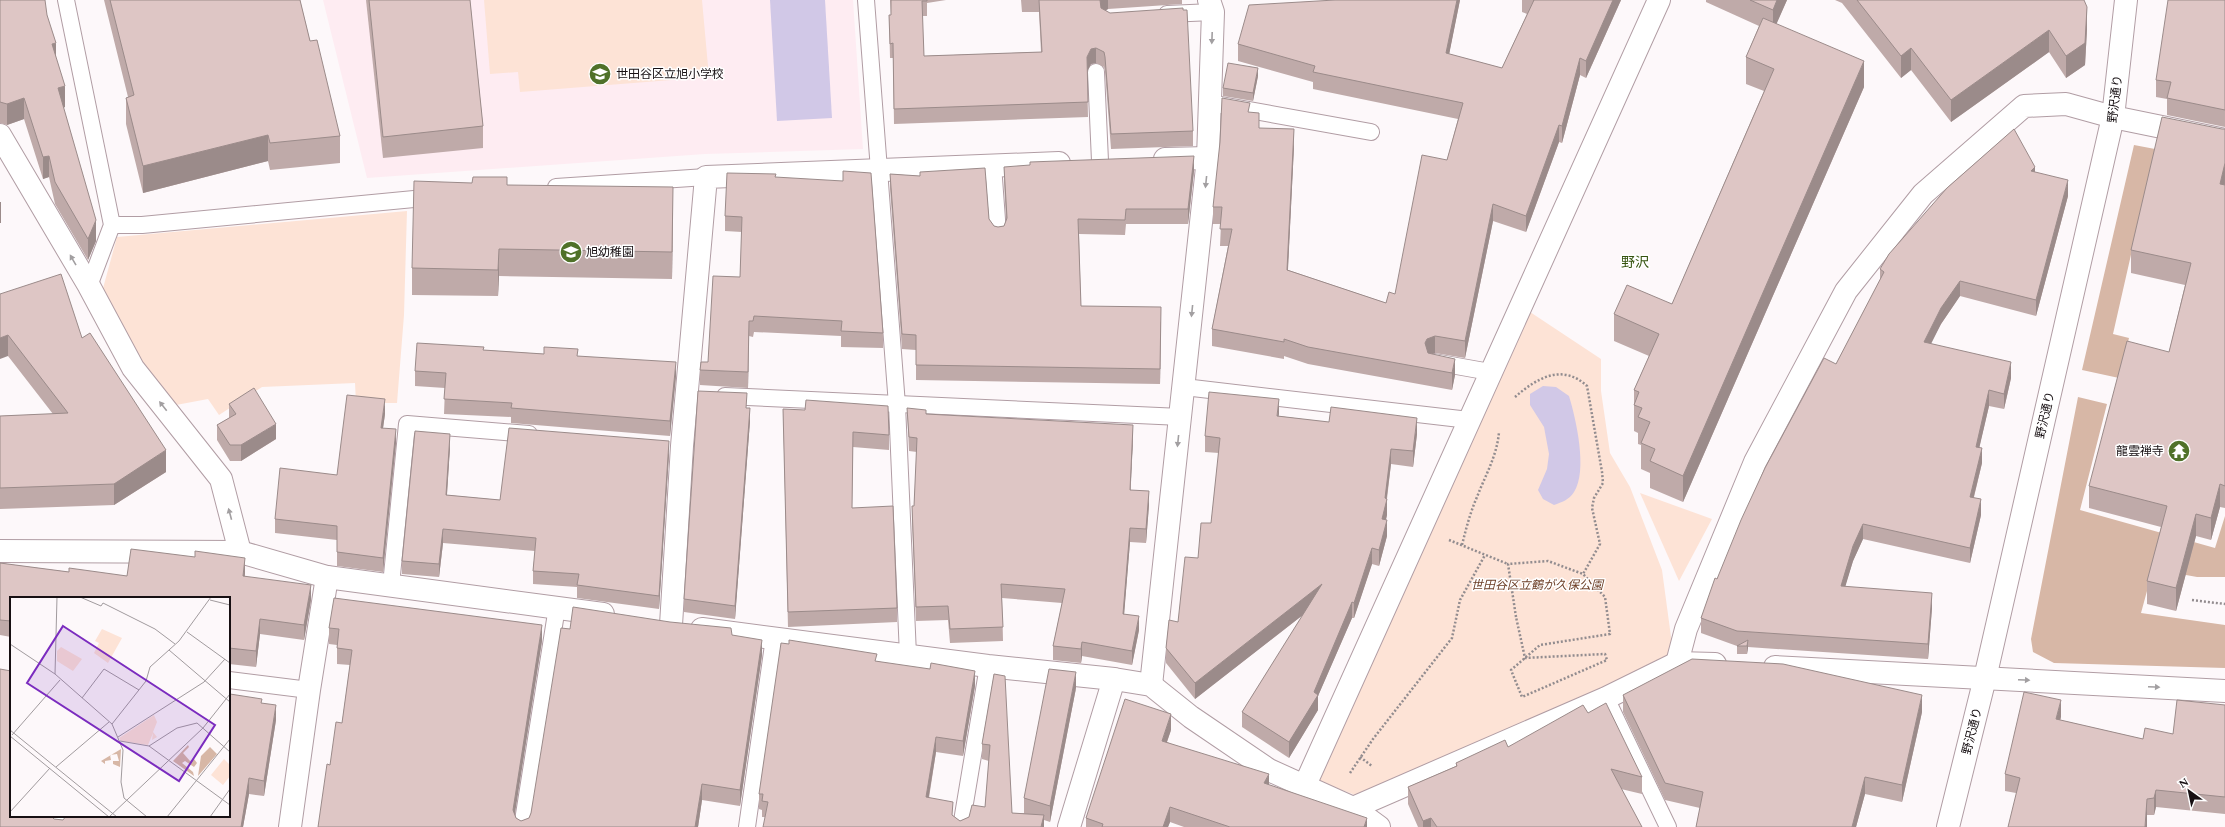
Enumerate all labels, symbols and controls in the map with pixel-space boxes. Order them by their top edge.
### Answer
one-way arrow [1209,32,1215,45]
school or university icon: 世田谷区立旭小学校 [587,61,613,87]
place label: 世田谷区立旭小学校 [616,65,724,84]
street label: 野沢通り [2103,74,2128,124]
one-way arrow [1202,176,1209,188]
school or university icon: 旭幼稚園 [558,239,584,265]
place label: 旭幼稚園 [586,243,634,262]
district label: 野沢 [1621,252,1649,273]
one-way arrow [69,254,76,265]
one-way arrow [1189,305,1195,317]
street label: 野沢通り [2031,390,2060,441]
one-way arrow [158,400,167,411]
one-way arrow [1175,435,1181,447]
temple icon: 龍雲禅寺 [2166,438,2192,464]
place label: 龍雲禅寺 [2116,442,2164,461]
one-way arrow [227,508,233,520]
park label: 世田谷区立鶴が久保公園 [1471,576,1605,595]
inset map [10,597,230,817]
one-way arrow [2018,677,2031,683]
one-way arrow [2148,684,2160,691]
street label: 野沢通り [1957,706,1988,757]
north arrow [2169,771,2209,811]
text: N [2175,773,2192,793]

